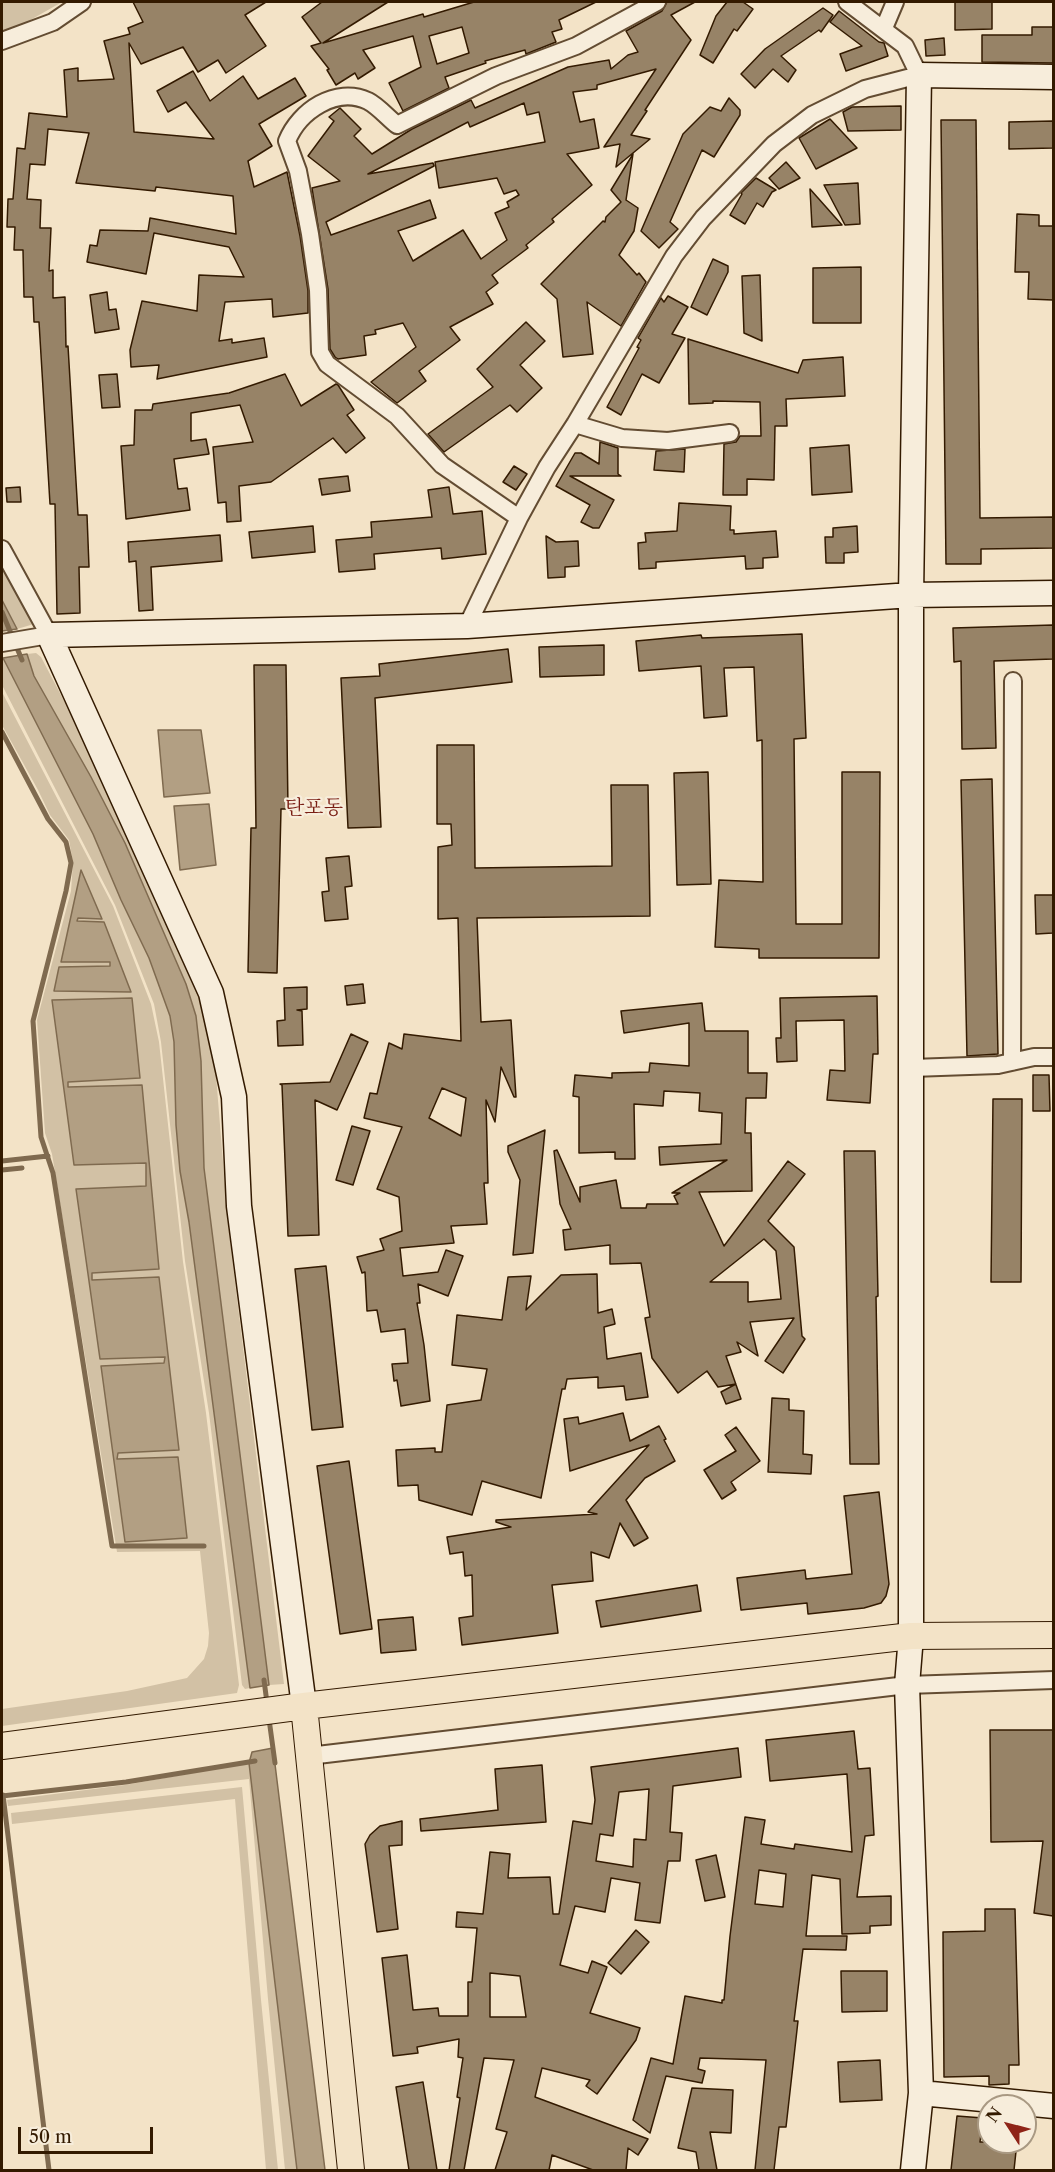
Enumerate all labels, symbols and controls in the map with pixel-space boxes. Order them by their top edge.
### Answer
district label: 탄포동 [285,796,343,820]
north arrow [977,2094,1037,2154]
text: N [982,2103,1006,2126]
scale bar [21,2115,156,2153]
text: 50 m [29,2126,72,2148]

